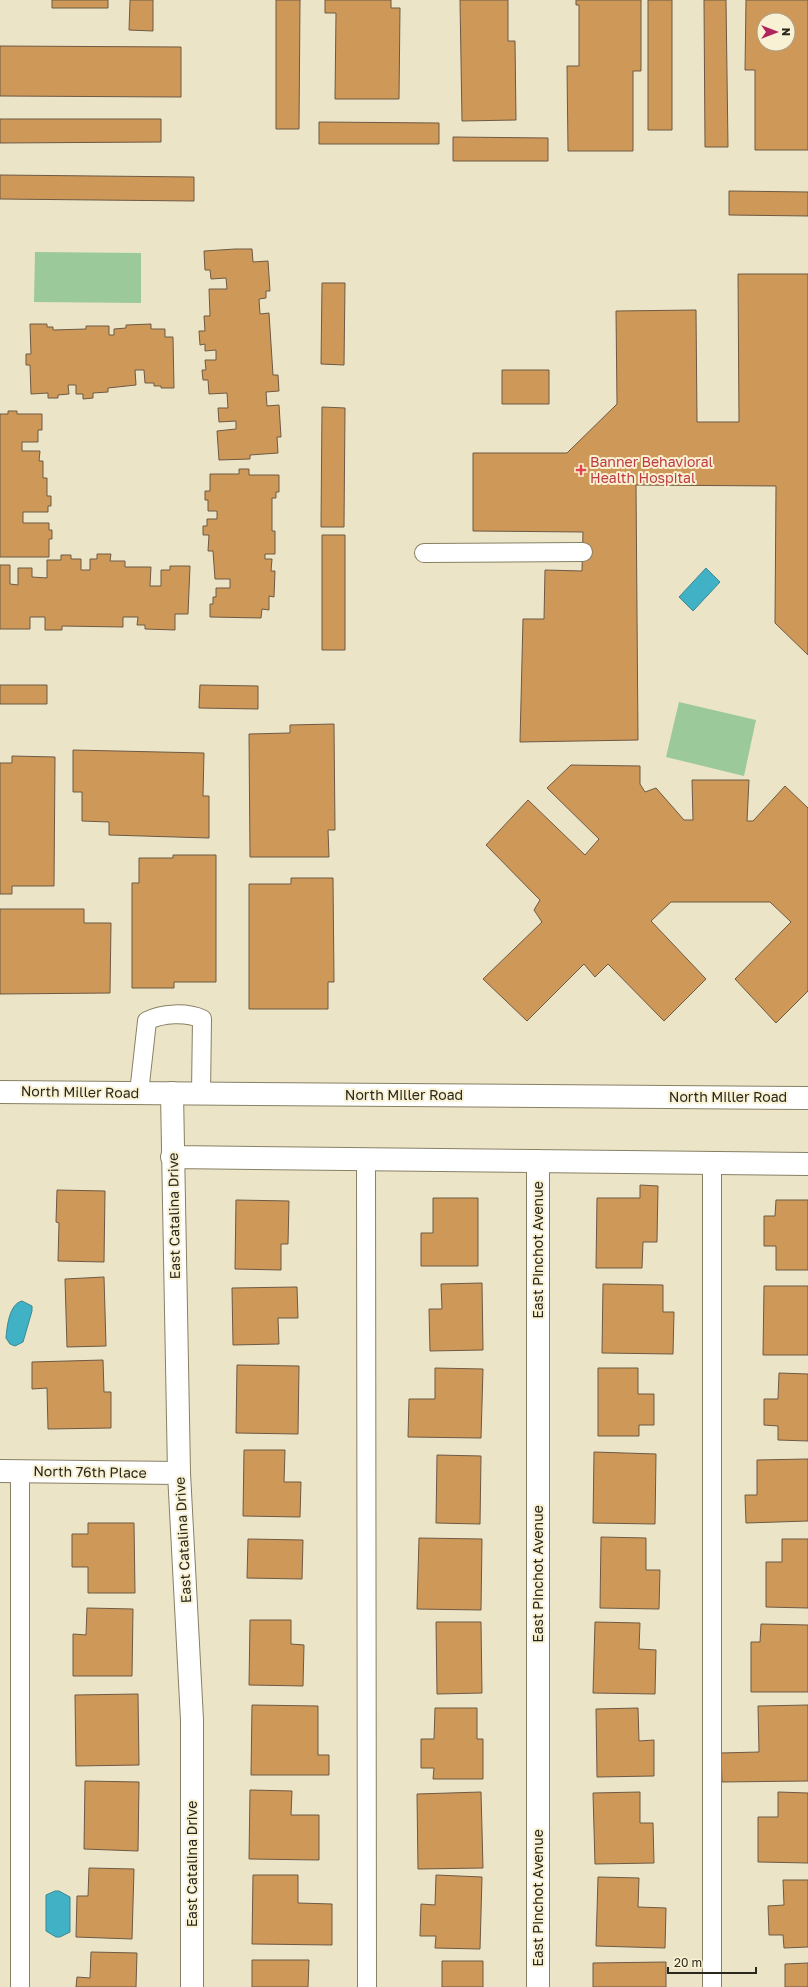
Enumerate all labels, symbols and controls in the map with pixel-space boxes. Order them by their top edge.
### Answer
north arrow [756,12,796,52]
text: N [780,28,793,36]
place label: Banner Behavioral Health Hospital [590,453,713,486]
marker: Banner Behavioral Health Hospital [575,464,587,476]
street label: North Miller Road [21,1082,139,1101]
street label: North Miller Road [345,1086,463,1103]
street label: North Miller Road [669,1088,787,1105]
street label: East Catalina Drive [164,1153,183,1279]
street label: East Pinchot Avenue [529,1181,546,1319]
street label: North 76th Place [33,1462,147,1481]
street label: East Catalina Drive [171,1476,194,1604]
street label: East Pinchot Avenue [529,1505,546,1643]
street label: East Catalina Drive [183,1801,200,1927]
street label: East Pinchot Avenue [529,1829,546,1967]
scale bar [668,1949,756,1975]
text: 20 m [674,1955,702,1970]

